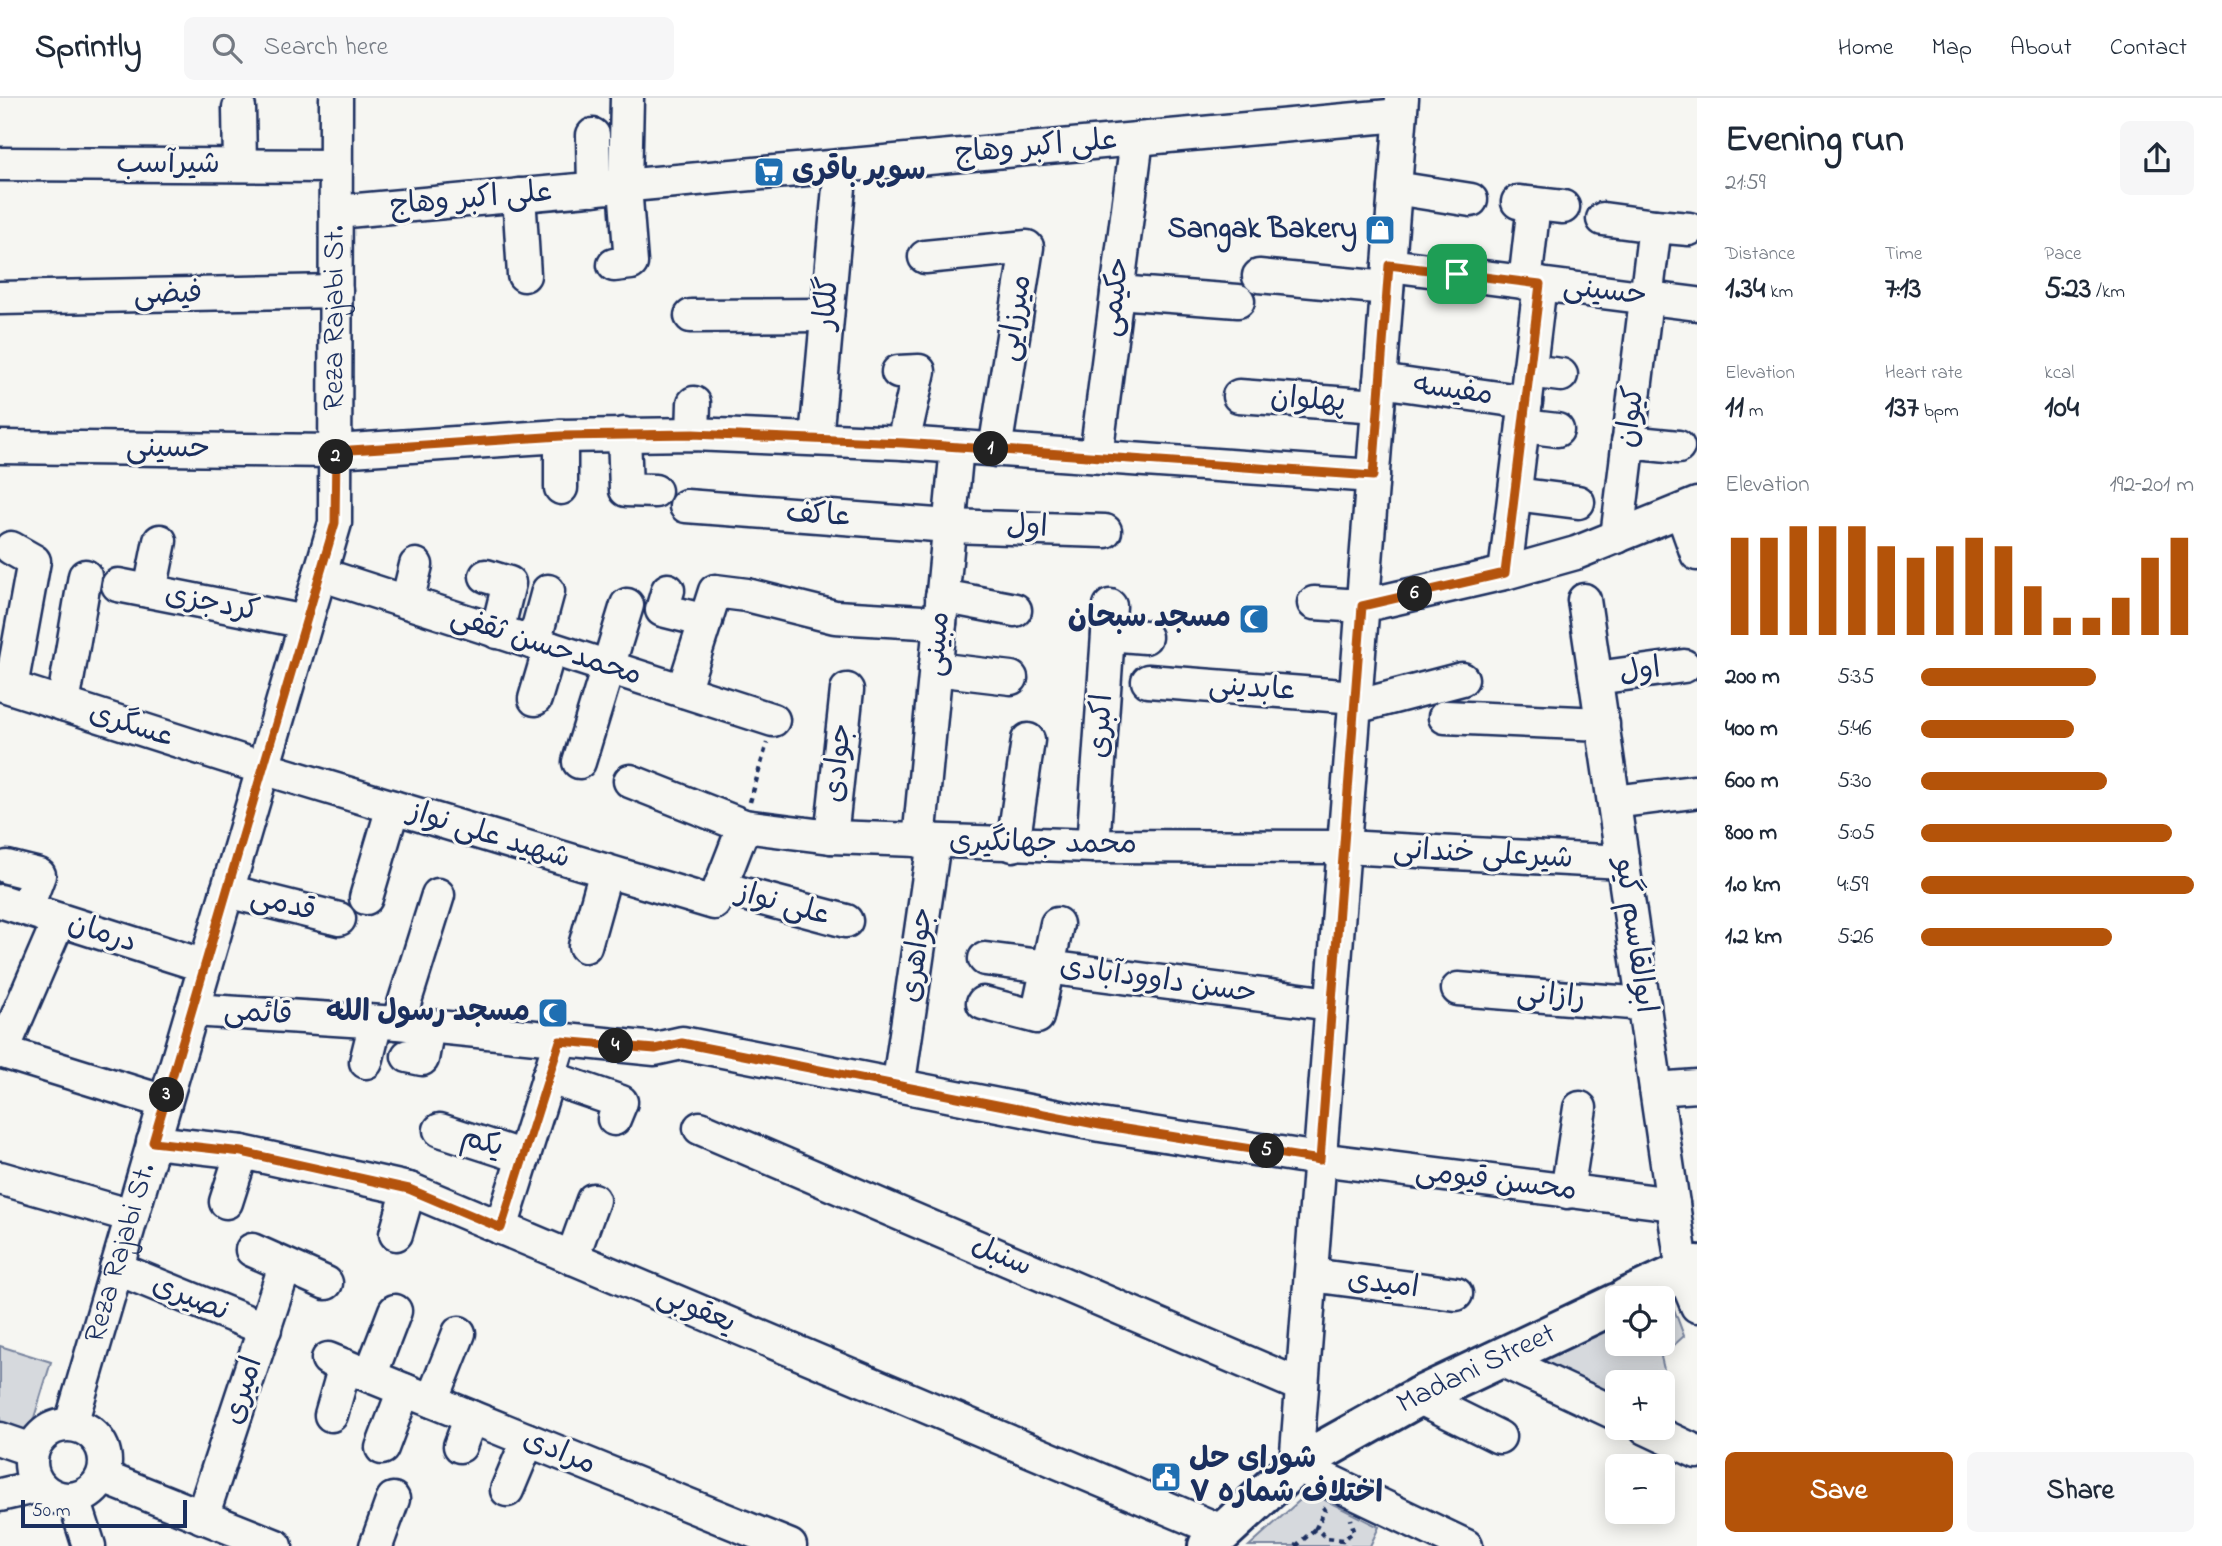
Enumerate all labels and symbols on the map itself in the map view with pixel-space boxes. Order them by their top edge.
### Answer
street label: علی اکبر وهاج [953,119,1119,177]
street label: شیرآسب [116,143,220,187]
place label: سوپر باقری [792,150,926,194]
supermarket icon: سوپر باقری [752,155,786,189]
street label: علی اکبر وهاج [388,171,554,229]
place label: Sangak Bakery [1167,208,1357,253]
shop icon: Sangak Bakery [1363,213,1397,247]
street label: Reza Rajabi St. [313,225,358,411]
pin [1427,244,1487,304]
street label: حکیمی [1089,255,1143,339]
street label: حسینی [1561,265,1649,319]
street label: میرزایی [987,271,1045,365]
street label: فیضی [133,272,203,318]
street label: گلکار [804,275,852,334]
street label: مفیسه [1410,364,1496,418]
street label: پهلوان [1269,376,1347,426]
street label: کیوان [1606,384,1658,450]
street label: حسینی [126,426,210,472]
pin: 1 [974,432,1009,466]
pin: 2 [318,440,354,474]
street label: عاکف [784,492,852,540]
street label: اول [1006,505,1048,551]
street label: کردجزی [161,573,263,635]
pin: 6 [1398,576,1432,612]
street label: محمدحسن ثقفی [445,595,647,699]
place label: مسجد سبحان [1068,597,1231,641]
mosque icon: مسجد سبحان [1237,602,1271,636]
street label: مبینی [913,610,963,678]
street label: اول [1616,647,1664,697]
street label: عابدینی [1207,664,1297,714]
street label: عسگری [83,692,179,760]
street label: اکبری [1078,692,1126,760]
street label: جوادی [813,721,865,805]
street label: شهید علی نواز [400,790,575,882]
street label: محمد جهانگیری [949,820,1137,868]
street label: شیرعلی خندانی [1392,828,1574,882]
street label: ابوالقاسم گیو [1601,854,1667,1016]
street label: علی نواز [728,871,835,939]
street label: قدمی [246,876,320,934]
street label: درمان [62,902,142,966]
street label: جواهری [890,904,946,1006]
street label: حسن داوودآبادی [1057,945,1259,1017]
street label: رازانی [1515,972,1587,1022]
street label: قائمی [222,990,294,1038]
place label: مسجد رسول الله [326,991,530,1035]
mosque icon: مسجد رسول الله [536,996,570,1030]
pin: 4 [598,1028,634,1063]
pin: 3 [150,1077,184,1112]
street label: یکم [455,1116,509,1170]
pin: 5 [1250,1134,1284,1168]
street label: محسن قیومی [1413,1150,1579,1214]
street label: Reza Rajabi St. [74,1158,168,1348]
street label: سنبل [964,1225,1038,1289]
street label: امیدی [1345,1259,1421,1311]
street label: نصیری [145,1264,235,1334]
street label: یعقوبی [650,1274,742,1346]
street label: Madani Street [1389,1313,1563,1426]
street label: امیری [212,1351,276,1431]
street label: مرادی [516,1418,602,1488]
place label: شورای حل اختلاف شماره ۷ [1189,1438,1383,1516]
public building icon: شورای حل اختلاف شماره ۷ [1149,1460,1183,1494]
scale bar [21,1497,187,1529]

